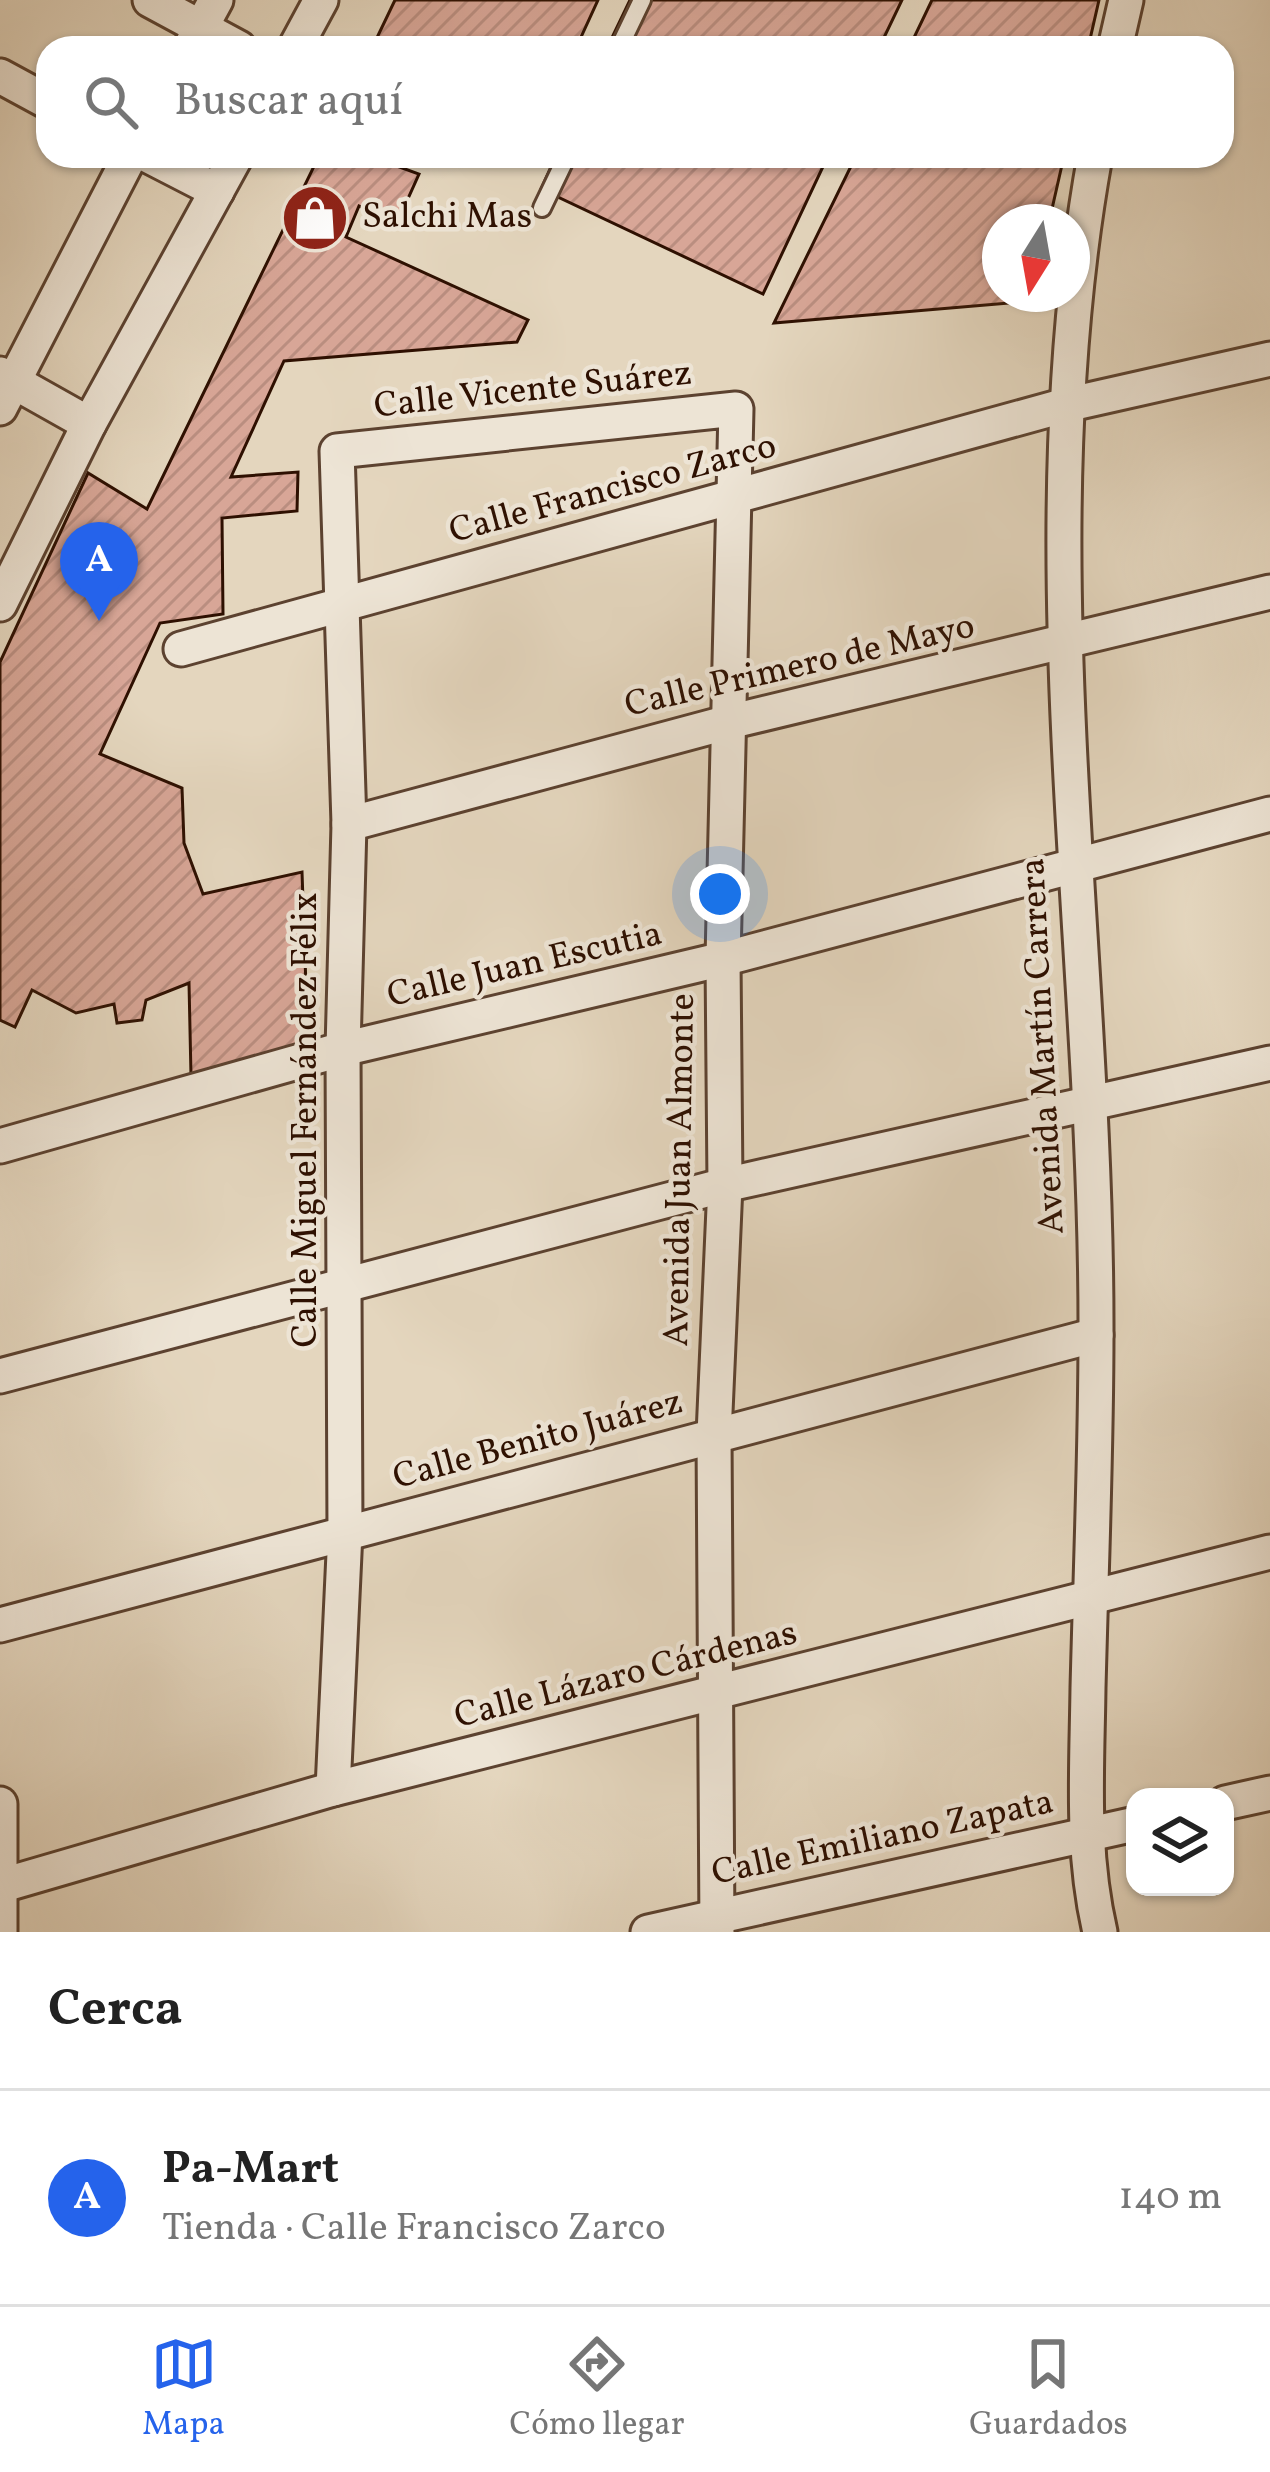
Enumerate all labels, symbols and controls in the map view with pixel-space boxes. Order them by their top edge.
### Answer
search box [36,36,1234,168]
icon: search [78,69,144,135]
text: Buscar aquí [174,71,403,134]
shop icon: Salchi Mas [280,183,350,253]
place label: Salchi Mas [362,193,532,243]
north arrow [982,204,1090,312]
street label: Calle Vicente Suárez [372,349,694,433]
street label: Calle Francisco Zarco [444,422,782,558]
pin: A [60,522,138,621]
street label: Calle Primero de Mayo [620,602,980,732]
street label: Avenida Martín Carrera [1009,856,1079,1236]
your location [690,864,750,924]
street label: Calle Miguel Fernández Félix [282,892,332,1348]
street label: Calle Juan Escutia [383,910,667,1022]
street label: Avenida Juan Almonte [653,993,709,1347]
street label: Calle Benito Juárez [388,1378,688,1504]
street label: Calle Lázaro Cárdenas [449,1609,803,1743]
street label: Calle Emiliano Zapata [708,1778,1058,1900]
map controls [1126,1788,1234,1896]
button: layers [1126,1788,1234,1896]
text: Cerca [48,1975,183,2046]
text: Pa-Mart [162,2139,339,2202]
text: A [73,2171,101,2225]
text: 140 m [1119,2171,1222,2225]
text: Tienda · Calle Francisco Zarco [162,2202,666,2256]
tab: Mapa [142,2331,225,2449]
tab: Cómo llegar [510,2331,685,2449]
tab: Guardados [969,2331,1128,2449]

